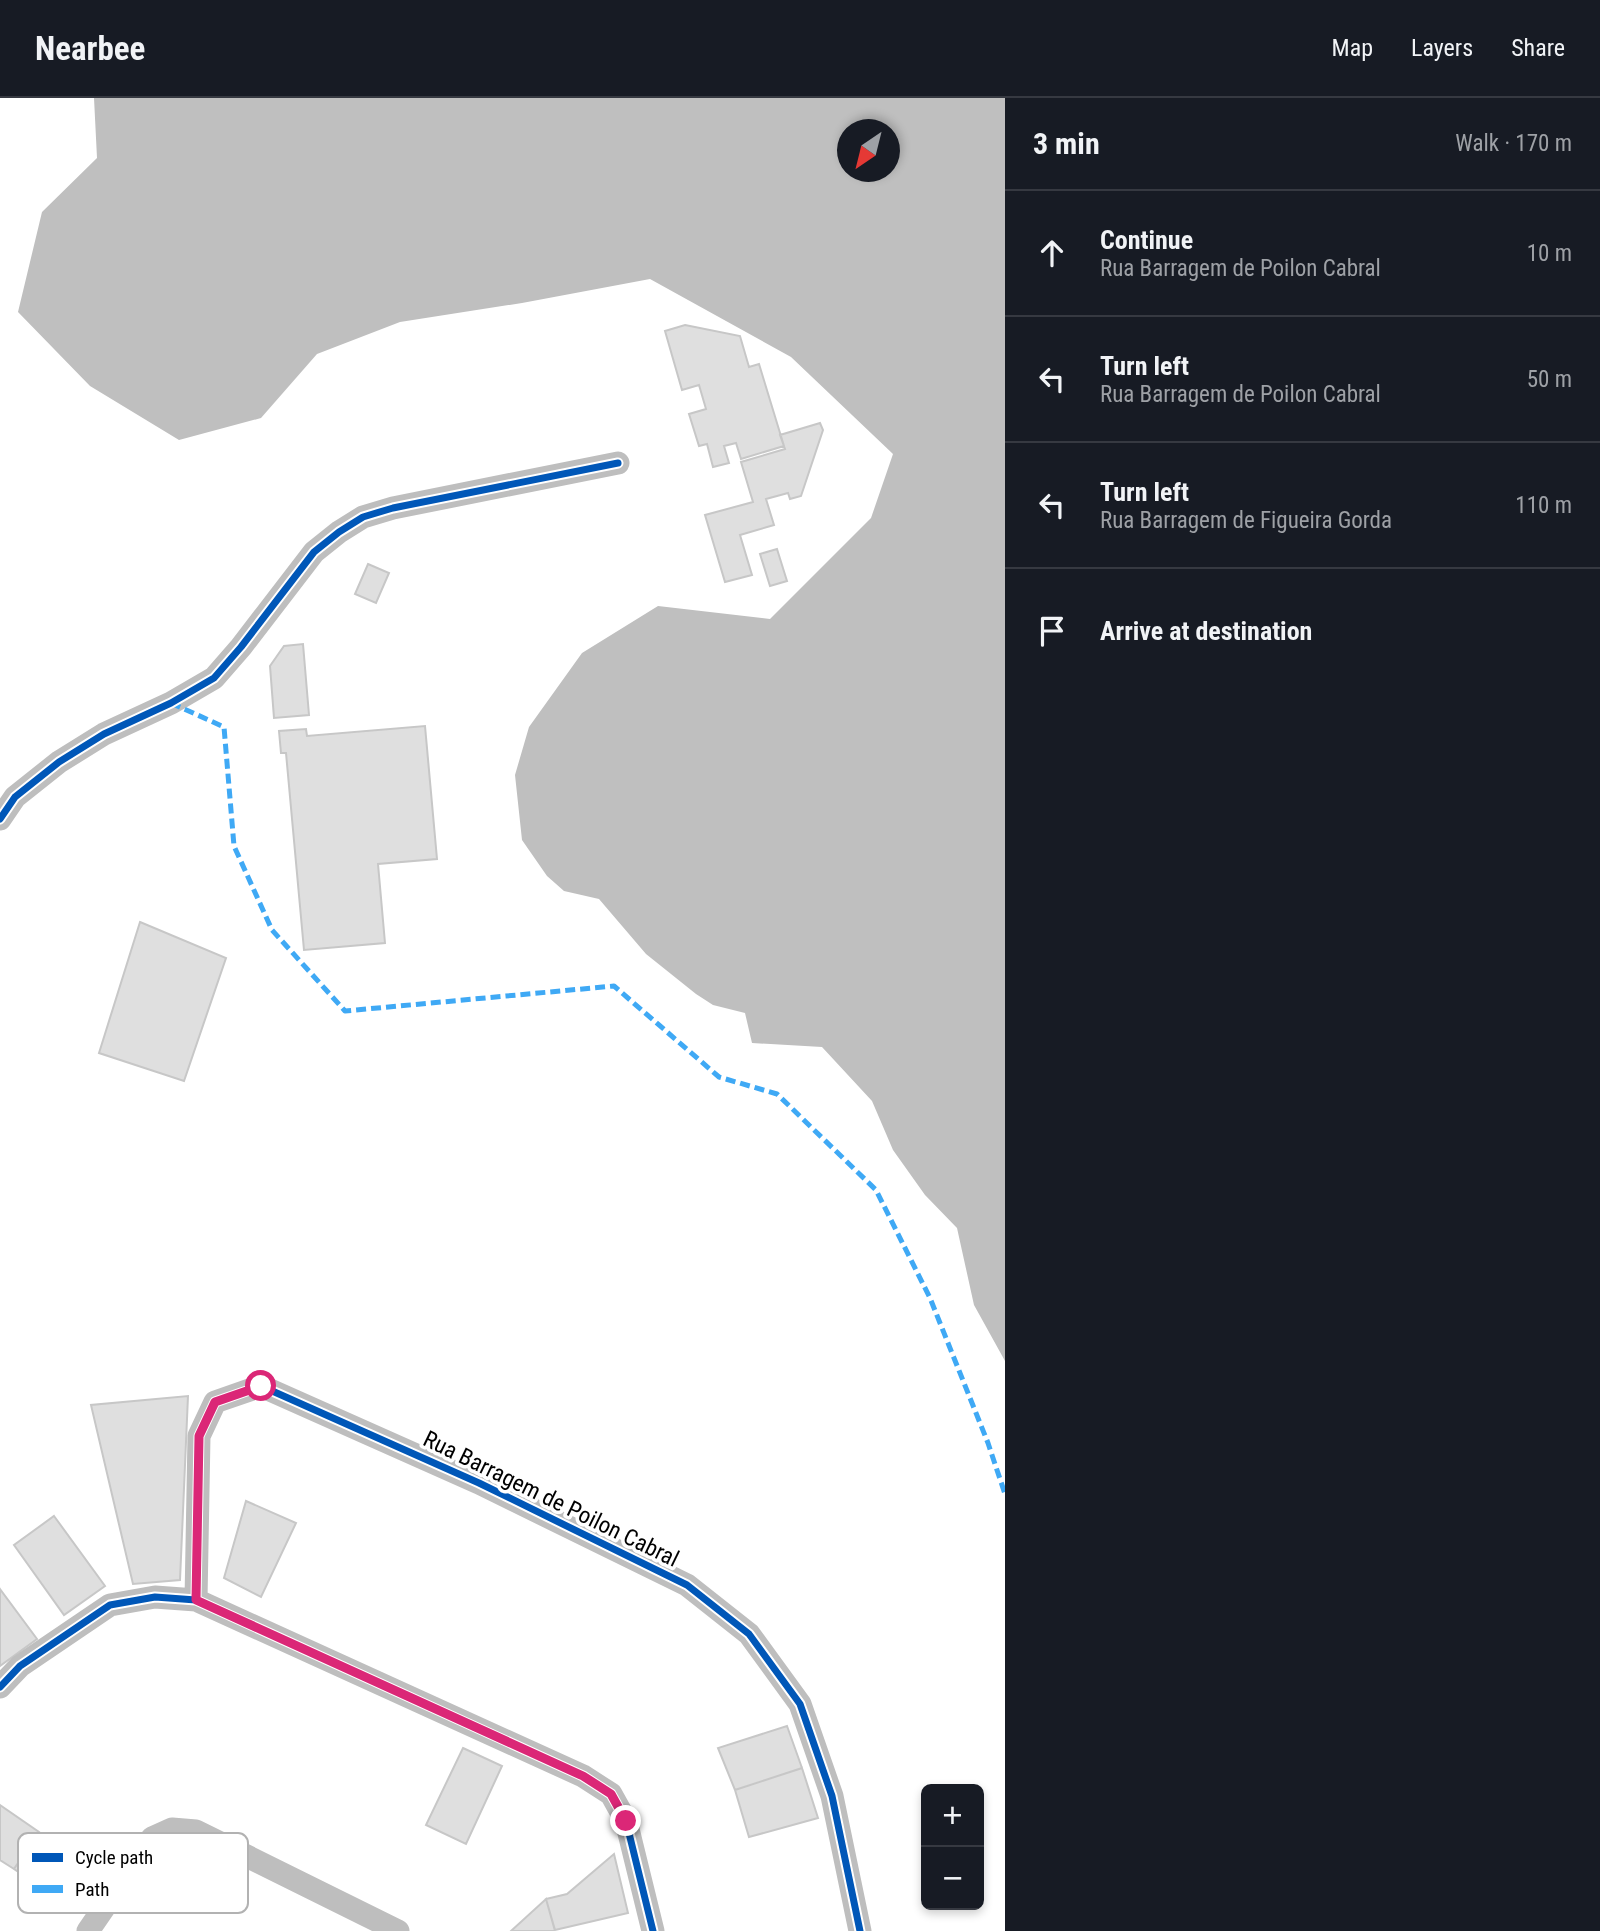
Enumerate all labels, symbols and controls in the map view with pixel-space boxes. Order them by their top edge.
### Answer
text: Nearbee [35,29,145,68]
text: Map [1332,34,1373,62]
text: Layers [1411,34,1473,62]
text: Share [1511,34,1565,62]
north arrow [837,119,900,182]
text: 3 min [1033,126,1100,161]
text: Walk · 170 m [1455,130,1572,157]
text: Continue [1100,225,1193,255]
icon: ahead [1033,234,1071,272]
text: 10 m [1527,240,1572,267]
text: Rua Barragem de Poilon Cabral [1100,255,1381,282]
text: Turn left [1100,351,1189,381]
icon: left [1033,360,1071,398]
text: 50 m [1527,366,1572,393]
text: Rua Barragem de Poilon Cabral [1100,381,1381,408]
text: Turn left [1100,477,1189,507]
icon: left [1033,486,1071,524]
text: 110 m [1515,492,1572,519]
text: Rua Barragem de Figueira Gorda [1100,507,1392,534]
icon: arrive [1033,612,1071,650]
text: Arrive at destination [1100,616,1312,646]
route start [245,1370,276,1401]
street label: Rua Barragem de Poilon Cabral [419,1425,683,1573]
map controls [921,1784,984,1910]
button: + [921,1784,984,1847]
route end [610,1805,641,1836]
legend [18,1833,248,1913]
text: Cycle path [75,1846,153,1869]
button: − [921,1847,984,1910]
text: Path [75,1878,109,1901]

